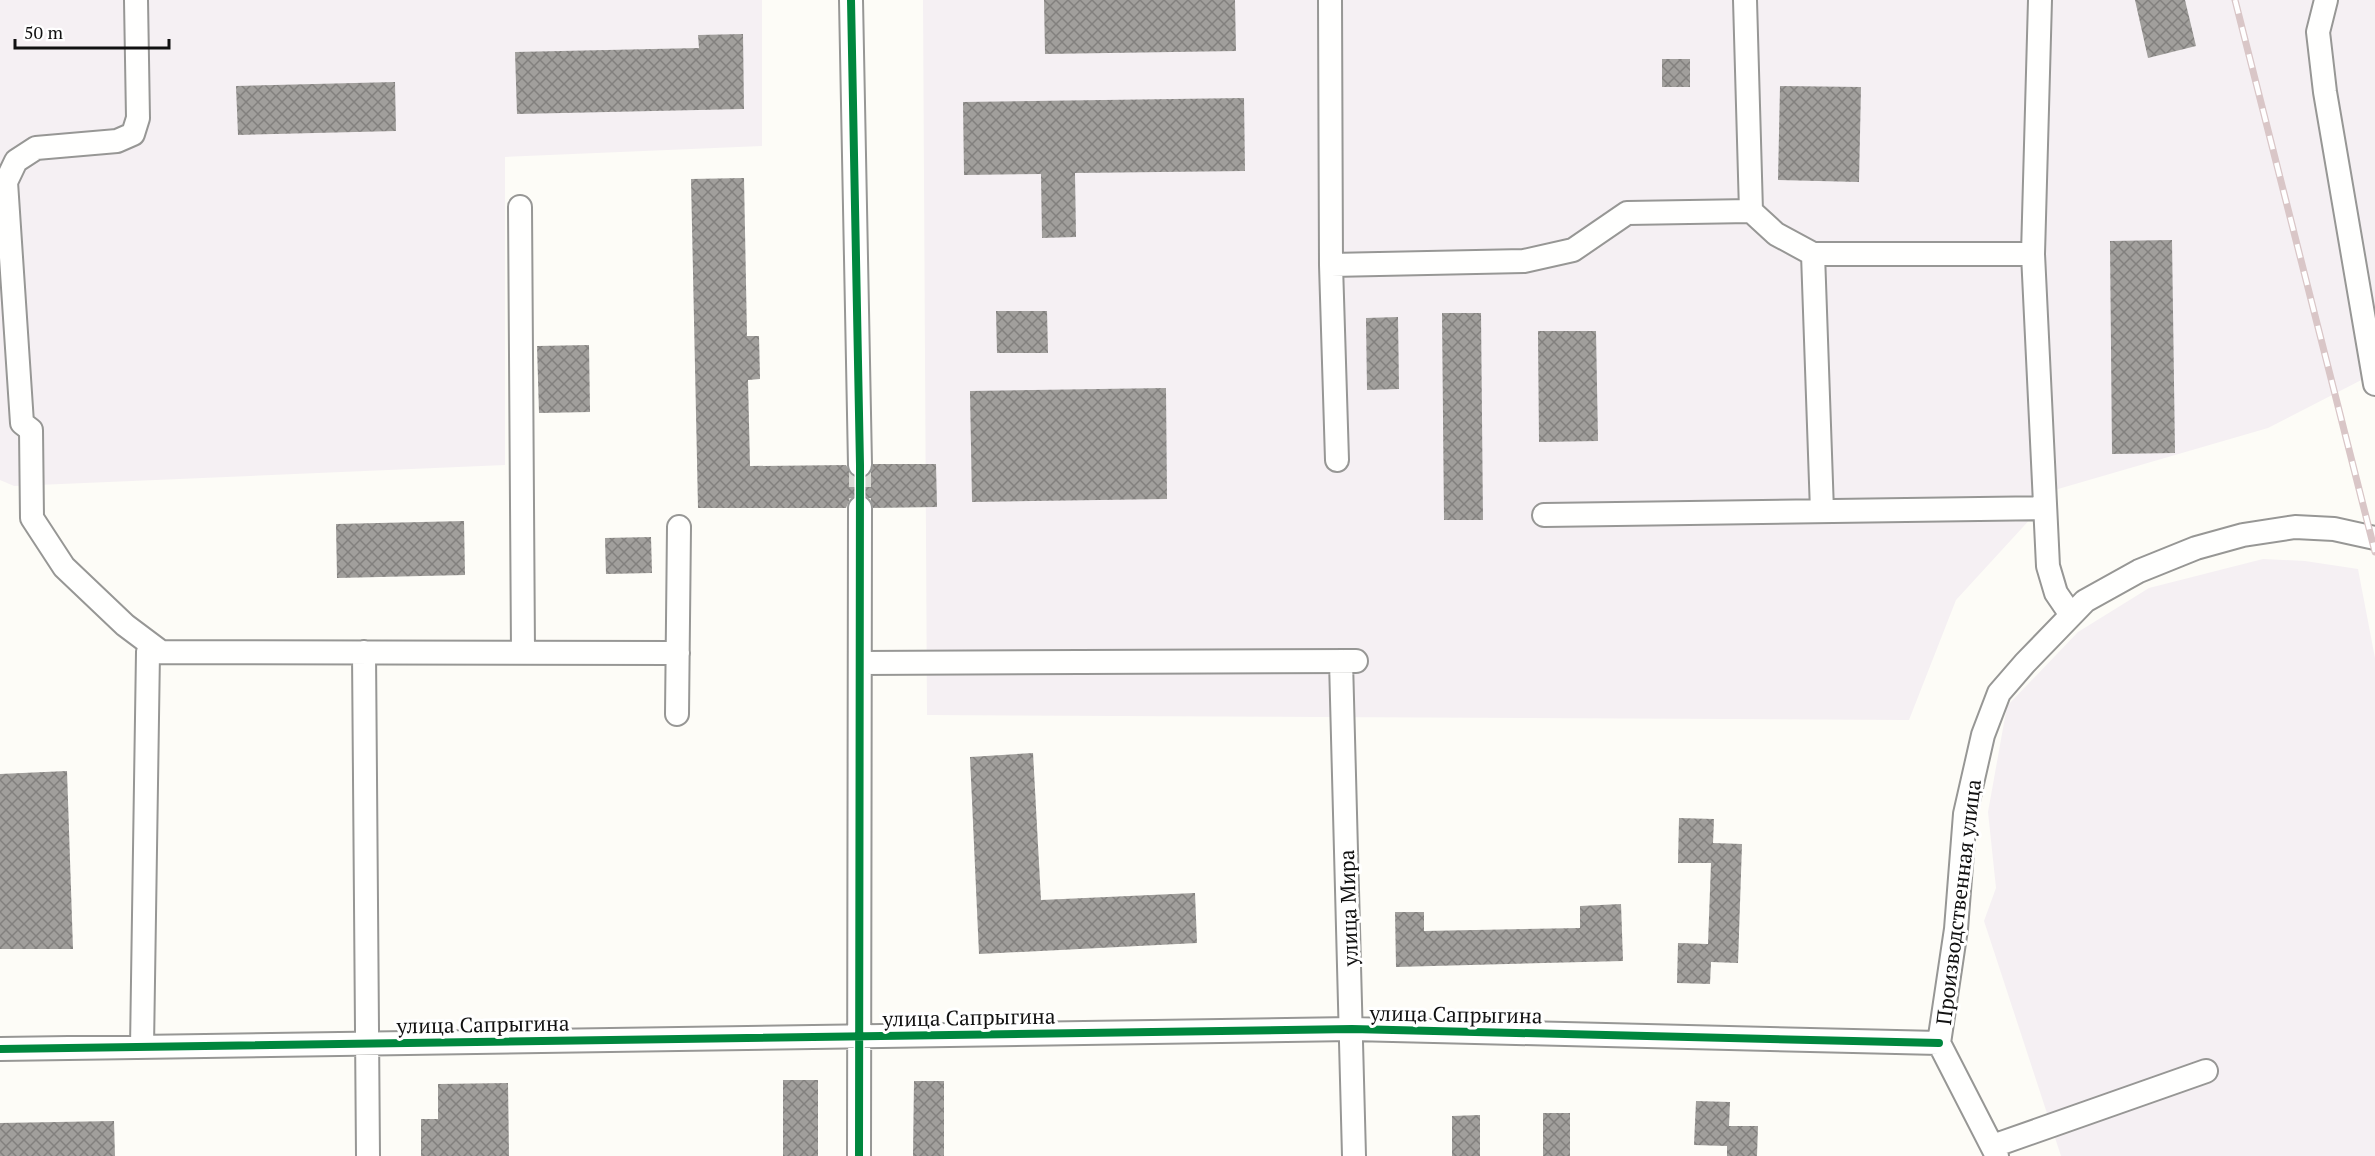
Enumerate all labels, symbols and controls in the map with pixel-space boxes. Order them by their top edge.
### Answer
scale bar [15,12,170,50]
text: 50 m [24,20,64,44]
street label: Производственная улица [1929,777,1987,1027]
street label: улица Мира [1332,849,1364,968]
street label: улица Сапрыгина [1368,998,1543,1030]
street label: улица Сапрыгина [881,1001,1056,1033]
street label: улица Сапрыгина [395,1008,570,1040]

